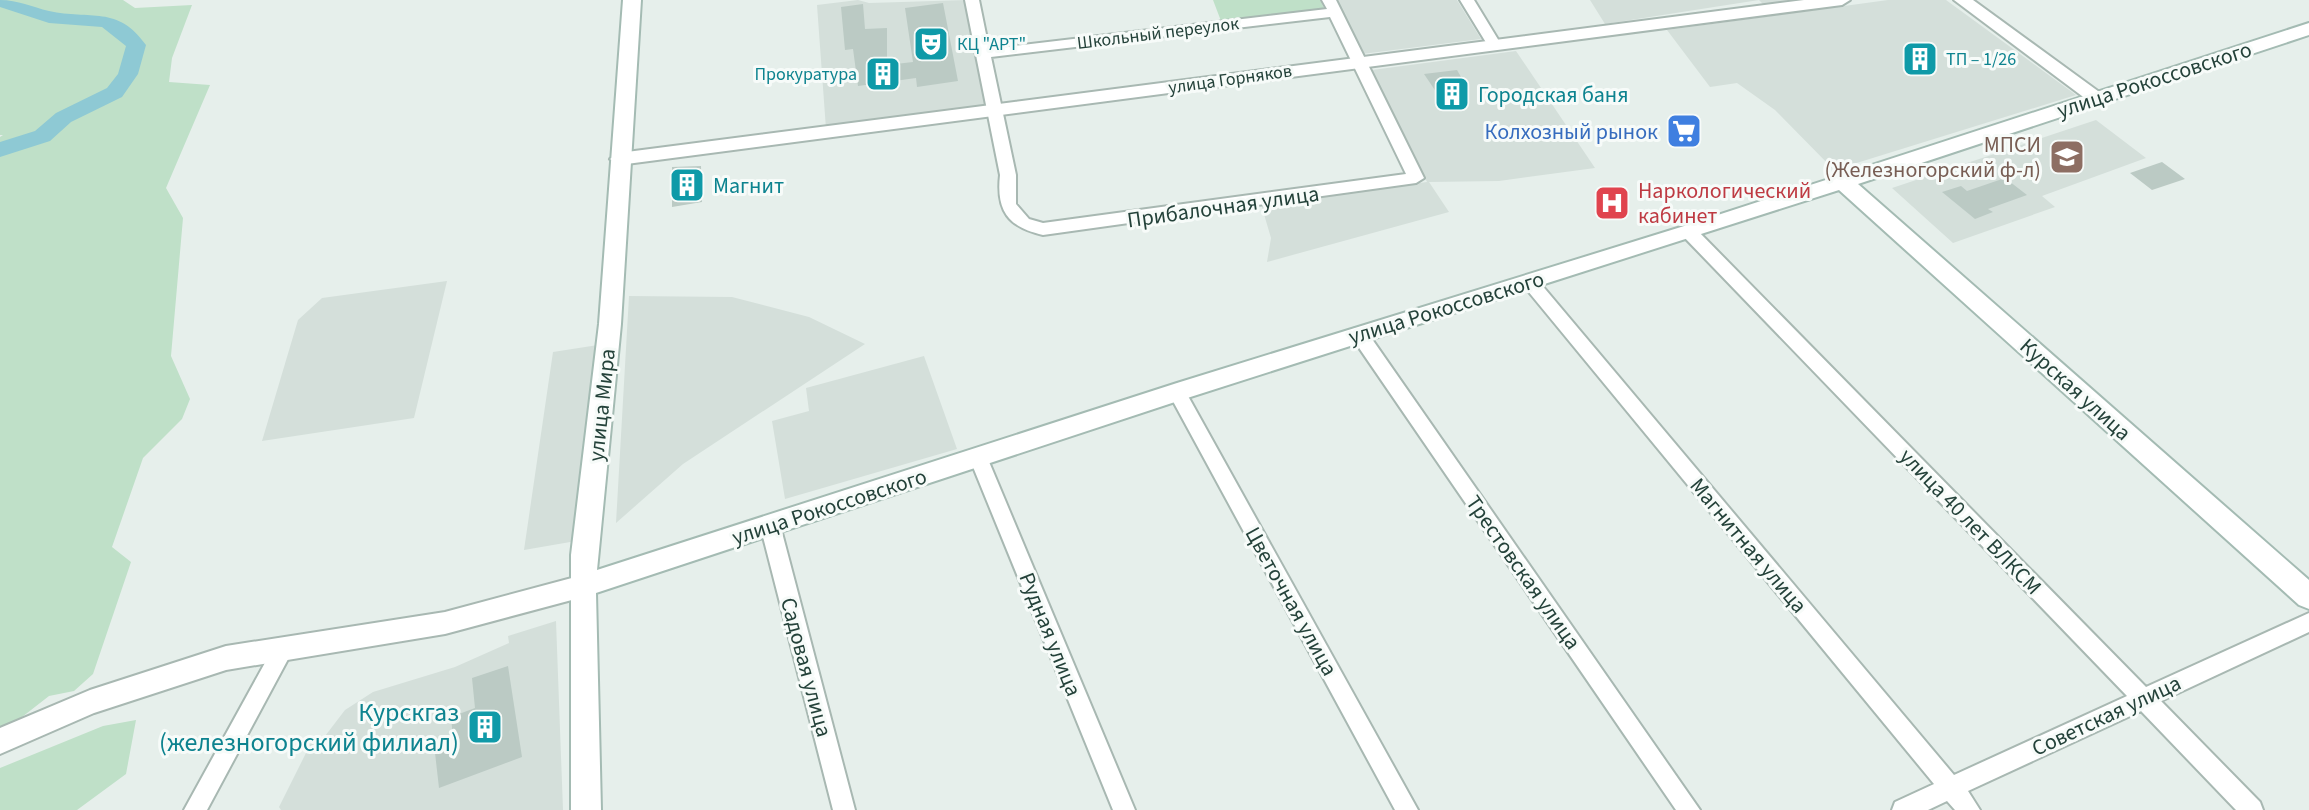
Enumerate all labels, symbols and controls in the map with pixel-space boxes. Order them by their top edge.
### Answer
street label: Школьный переулок [1076,11,1241,56]
theatre icon: КЦ "АРТ" [912,25,950,63]
place label: КЦ "АРТ" [957,32,1026,57]
street label: улица Рокоссовского [2053,33,2256,127]
building icon: ТП – 1/26 [1901,40,1939,78]
place label: ТП – 1/26 [1946,47,2016,72]
building icon: Прокуратура [864,55,902,93]
street label: улица Горняков [1167,58,1293,101]
place label: Прокуратура [755,62,857,87]
building icon: Городская баня [1433,75,1471,113]
place label: Городская баня [1478,79,1628,111]
supermarket icon: Колхозный рынок [1665,112,1703,150]
place label: Колхозный рынок [1485,116,1658,148]
place label: МПСИ (Железногорский ф-л) [1824,129,2041,186]
school or university icon: МПСИ (Железногорский ф-л) [2048,138,2086,176]
building icon: Магнит [668,166,706,204]
place label: Магнит [713,170,784,202]
place label: Наркологический кабинет [1638,175,1811,232]
street label: Прибалочная улица [1125,178,1321,236]
hospital icon: Наркологический кабинет [1593,184,1631,222]
street label: улица Рокоссовского [1345,263,1548,353]
street label: Курская улица [2013,331,2138,448]
street label: улица Мира [580,347,624,463]
street label: улица 40 лет ВЛКСМ [1892,441,2049,602]
street label: улица Рокоссовского [728,460,931,554]
street label: Магнитная улица [1682,471,1814,620]
street label: Трестовская улица [1458,489,1588,656]
street label: Цветочная улица [1237,521,1345,682]
street label: Рудная улица [1011,568,1089,701]
street label: Садовая улица [772,594,840,740]
street label: Советская улица [2027,667,2186,765]
place label: Курскгаз (железногорский филиал) [159,694,459,761]
building icon: Курскгаз (железногорский филиал) [466,708,504,746]

